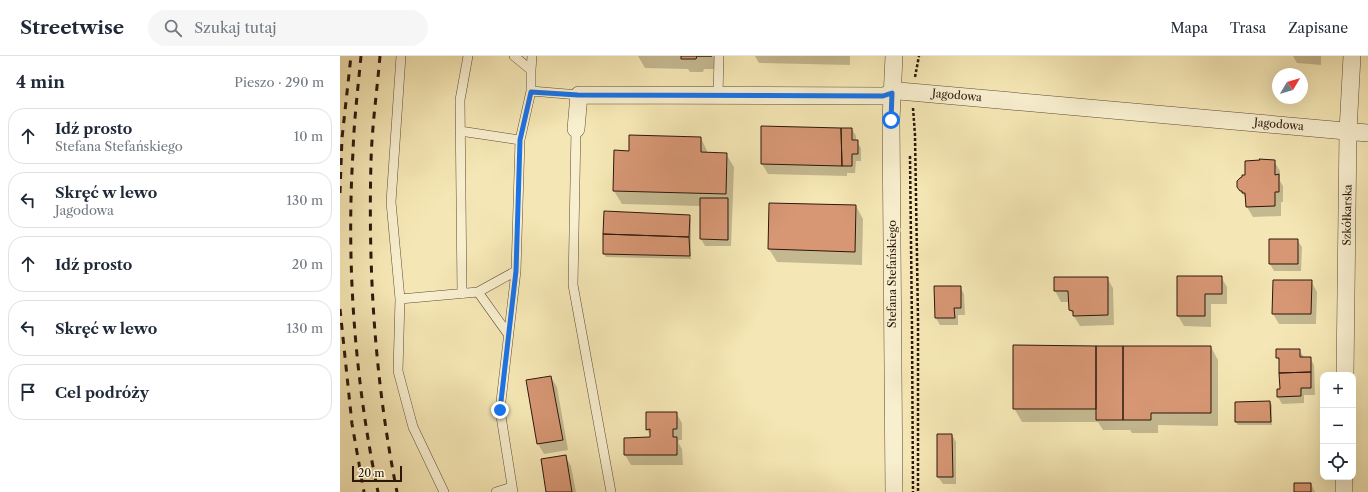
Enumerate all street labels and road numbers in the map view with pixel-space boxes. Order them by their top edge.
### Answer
street label: Jagodowa [930,86,983,104]
street label: Jagodowa [1252,115,1305,133]
street label: Szkółkarska [1339,184,1355,246]
street label: Stefana Stefańskiego [885,220,899,328]

